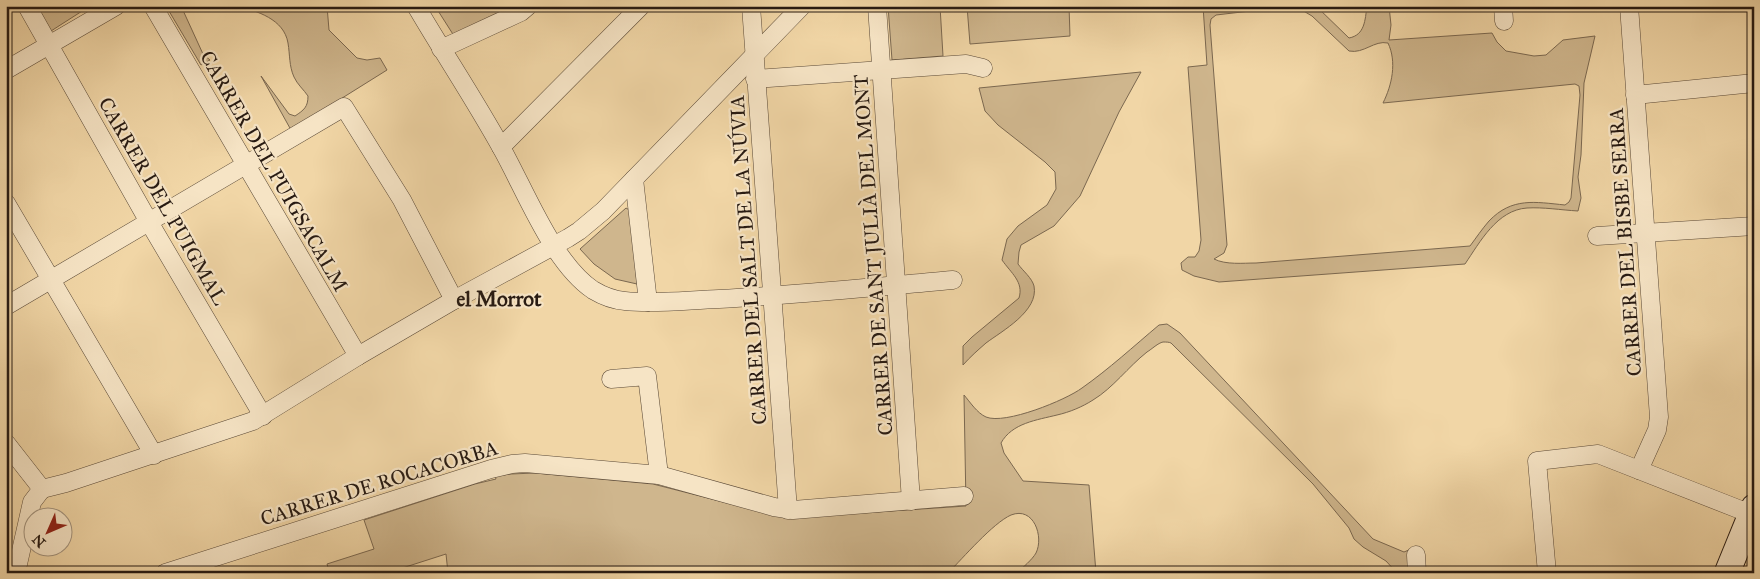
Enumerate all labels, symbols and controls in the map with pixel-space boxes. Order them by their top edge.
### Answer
street label: CARRER DEL PUIGSACALM [195,46,353,296]
street label: CARRER DE SANT JULIÀ DEL MONT [847,73,899,436]
street label: CARRER DEL PUIGMAL [94,93,232,309]
street label: CARRER DEL SALT DE LA NÚVIA [722,94,771,426]
street label: CARRER DEL BISBE SERRA [1604,106,1646,377]
district label: el Morrot [457,286,542,312]
street label: CARRER DE ROCACORBA [257,435,501,531]
north arrow [22,506,72,556]
text: N [29,531,49,551]

